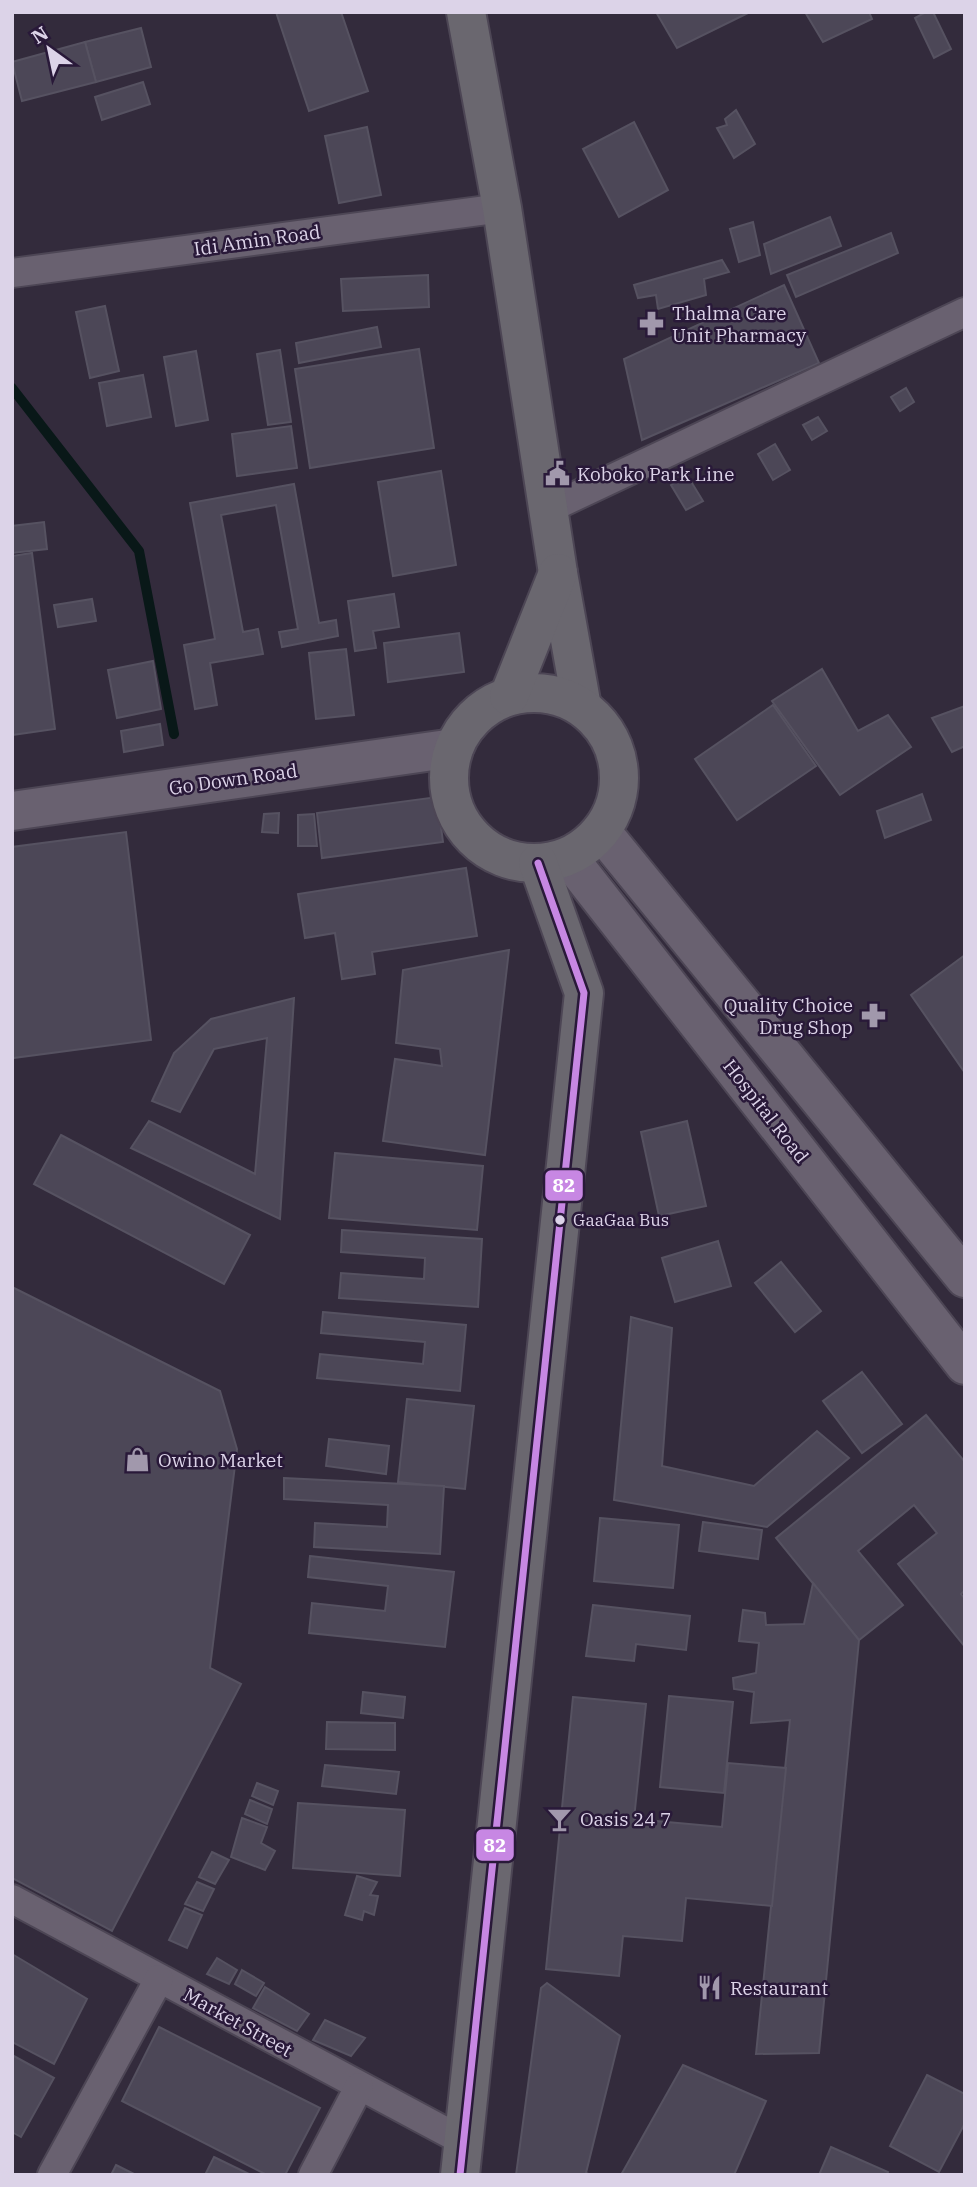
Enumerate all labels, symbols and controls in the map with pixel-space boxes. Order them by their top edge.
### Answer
north arrow [14,14,84,84]
text: N [27,21,53,49]
street label: Idi Amin Road [192,219,322,261]
place label: Thalma Care Unit Pharmacy [672,301,807,347]
pharmacy icon: Thalma Care Unit Pharmacy [638,310,666,338]
public building icon: Koboko Park Line [543,460,571,488]
place label: Koboko Park Line [577,462,734,486]
street label: Go Down Road [167,758,299,800]
place label: Quality Choice Drug Shop [724,993,853,1039]
pharmacy icon: Quality Choice Drug Shop [859,1002,887,1030]
street label: Hospital Road [718,1054,814,1168]
line badge: 82 [544,1169,584,1202]
text: 82 [553,1173,575,1197]
place label: GaaGaa Bus [573,1209,669,1231]
marker: GaaGaa Bus [553,1213,567,1227]
shop icon: Owino Market [124,1446,152,1474]
place label: Owino Market [158,1448,283,1472]
bar icon: Oasis 24 7 [546,1805,574,1833]
place label: Oasis 24 7 [580,1807,672,1831]
line badge: 82 [475,1828,515,1862]
text: 82 [484,1833,506,1857]
restaurant icon: Restaurant [696,1974,724,2002]
place label: Restaurant [730,1976,828,2000]
street label: Market Street [179,1982,297,2062]

